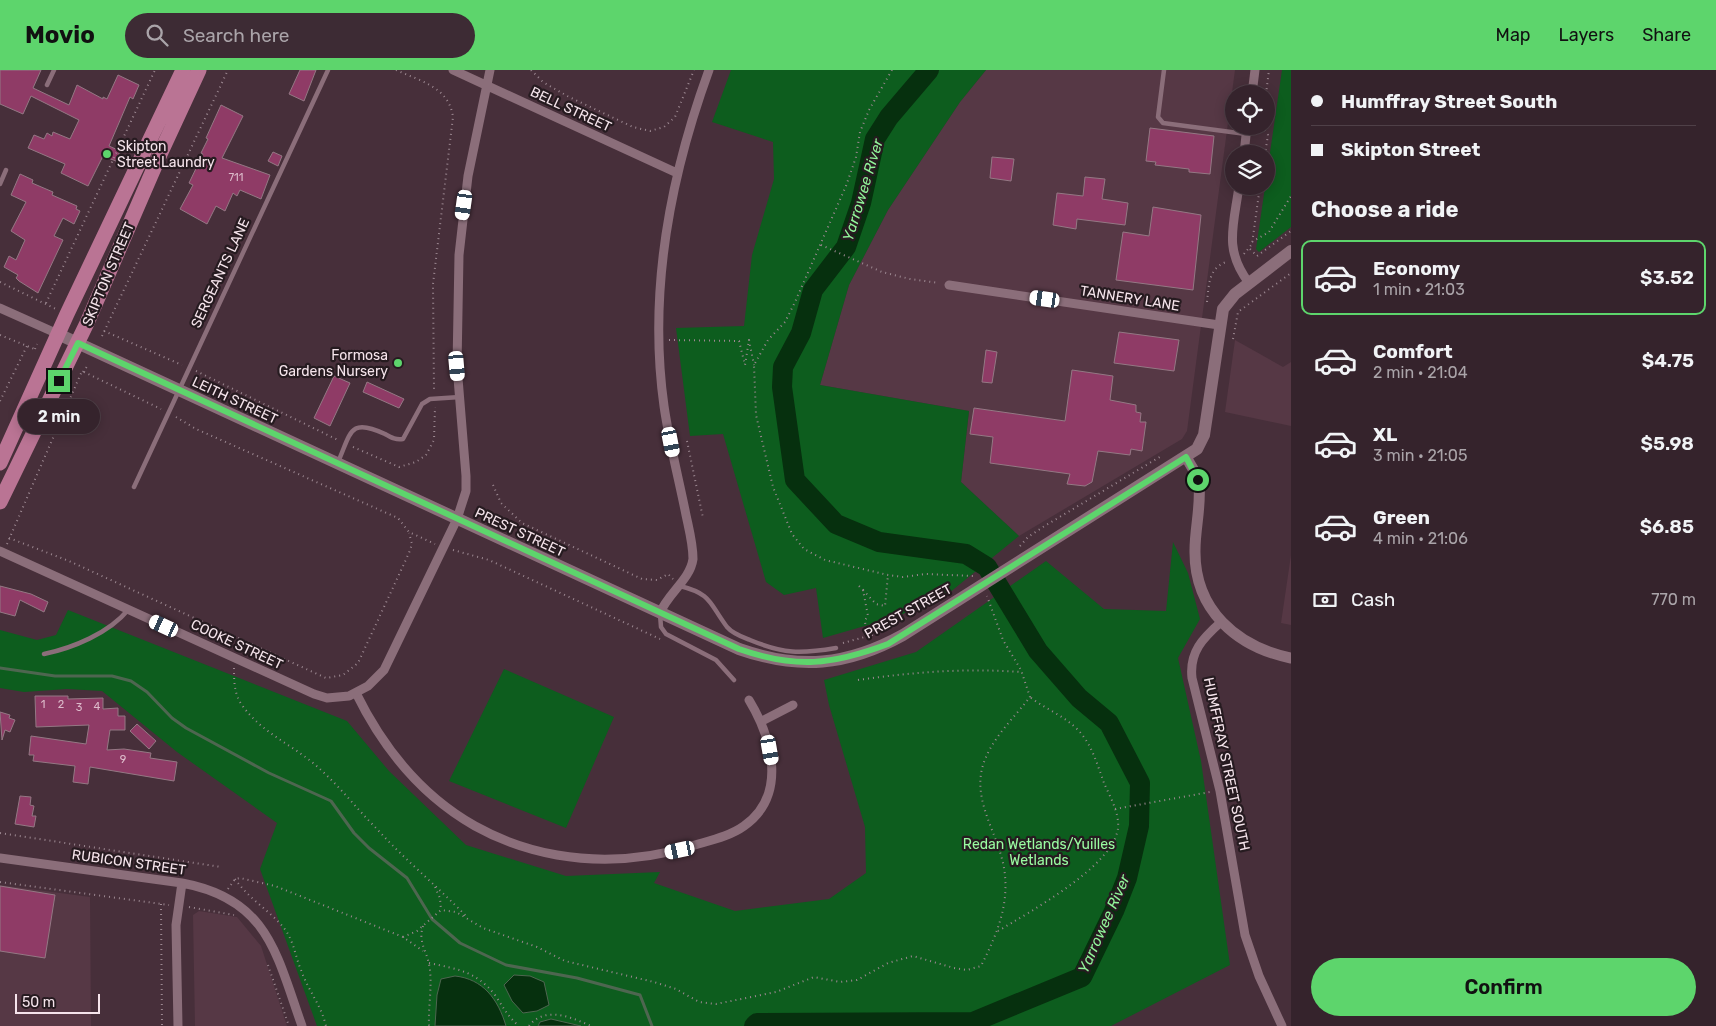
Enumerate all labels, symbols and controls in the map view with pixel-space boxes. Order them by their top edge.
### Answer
search box [125,13,475,58]
text: Movio [25,21,95,49]
icon: search [143,21,171,49]
text: Search here [183,24,289,47]
text: Map [1496,24,1531,46]
text: Layers [1559,24,1614,46]
text: Share [1642,24,1691,46]
street label: BELL STREET [527,83,614,136]
map controls [1225,85,1275,195]
button: locate [1225,85,1275,135]
text: Humffray Street South [1341,90,1557,113]
water label: Yarrowee River [839,135,887,243]
place label: Skipton Street Laundry [117,138,215,171]
text: Skipton Street [1341,138,1480,161]
button: layers [1225,145,1275,195]
marker: Skipton Street Laundry [101,148,113,160]
house number: 711 [228,171,244,184]
car [454,189,473,221]
text: Choose a ride [1311,196,1458,223]
street label: SERGEANTS LANE [188,216,253,331]
street label: SKIPTON STREET [79,220,138,329]
icon: car [1313,255,1358,300]
text: Economy [1373,257,1460,280]
text: $3.52 [1640,266,1694,289]
text: 1 min · 21:03 [1373,280,1465,299]
street label: TANNERY LANE [1079,282,1181,315]
car [1029,289,1060,309]
icon: car [1313,338,1358,383]
text: Comfort [1373,340,1453,363]
place label: Formosa Gardens Nursery [279,347,388,380]
text: $4.75 [1642,349,1694,372]
car [448,350,465,382]
marker: Formosa Gardens Nursery [392,357,404,369]
text: 2 min · 21:04 [1373,363,1468,382]
route end [48,370,70,392]
street label: LEITH STREET [189,373,280,428]
callout: 2 min [18,398,100,434]
text: 2 min [38,407,80,426]
icon: car [1313,421,1358,466]
text: XL [1373,423,1397,446]
car [660,426,681,458]
text: $5.98 [1641,432,1694,455]
text: 3 min · 21:05 [1373,446,1467,465]
route start [1187,469,1209,491]
street label: PREST STREET [472,504,568,561]
icon: car [1313,504,1358,549]
text: Green [1373,506,1430,529]
text: $6.85 [1640,515,1694,538]
text: 4 min · 21:06 [1373,529,1468,548]
street label: PREST STREET [862,580,955,642]
icon: cash [1311,586,1339,614]
text: Cash [1351,588,1395,611]
text: 770 m [1651,590,1696,609]
car [147,613,180,639]
street label: COOKE STREET [188,616,285,673]
street label: HUMFFRAY STREET SOUTH [1200,676,1253,852]
house number: 1 [41,698,45,711]
house number: 2 [58,698,64,711]
house number: 4 [94,700,101,713]
house number: 3 [76,701,83,714]
car [760,734,779,766]
house number: 9 [120,753,126,766]
park label: Redan Wetlands/Yuilles Wetlands [963,836,1115,869]
car [663,840,696,860]
street label: RUBICON STREET [71,846,187,879]
water label: Yarrowee River [1074,871,1134,976]
button: Confirm [1311,958,1696,1016]
scale bar [15,991,100,1014]
text: 50 m [22,994,55,1011]

